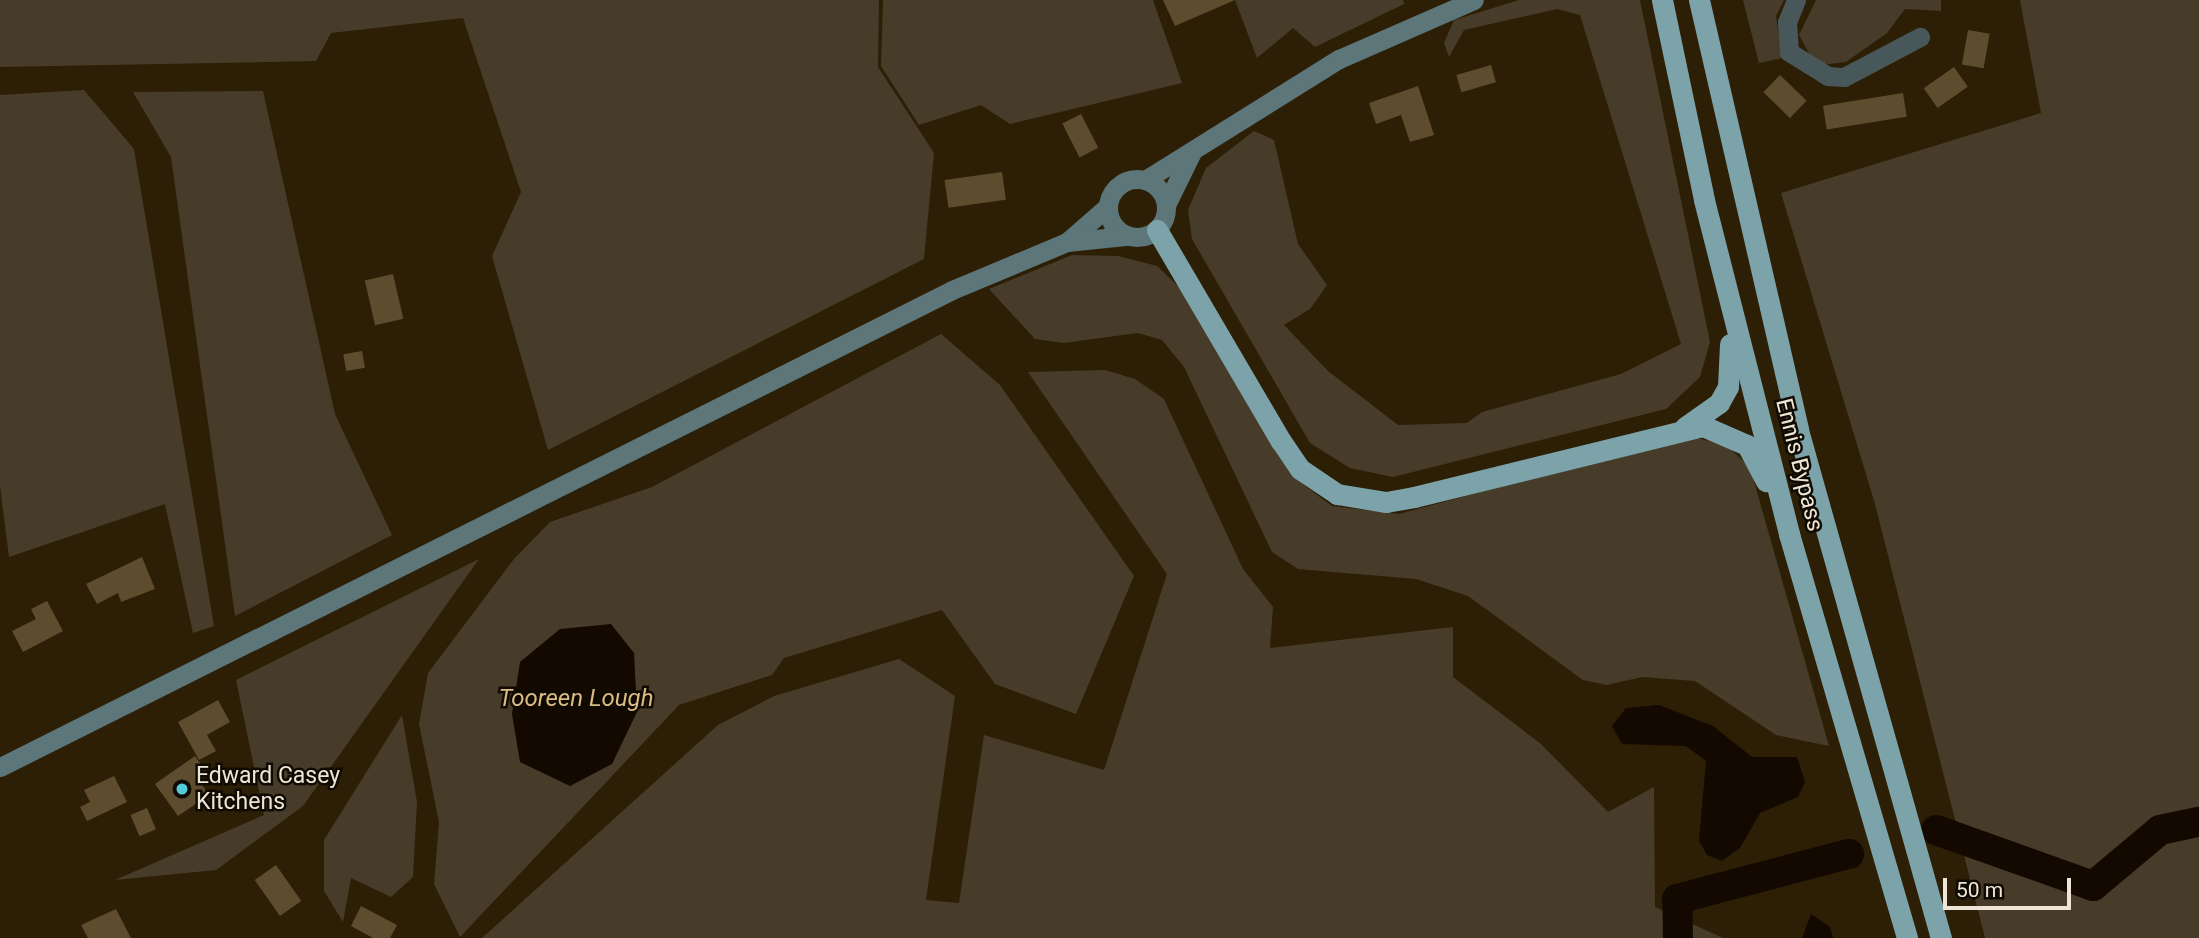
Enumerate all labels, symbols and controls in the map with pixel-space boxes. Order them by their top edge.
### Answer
street label: Ennis Bypass [1769,396,1829,534]
water label: Tooreen Lough [499,685,653,713]
place label: Edward Casey Kitchens [196,762,340,816]
marker: Edward Casey Kitchens [174,781,190,797]
scale bar [1947,864,2075,908]
text: 50 m [1956,878,2003,902]

